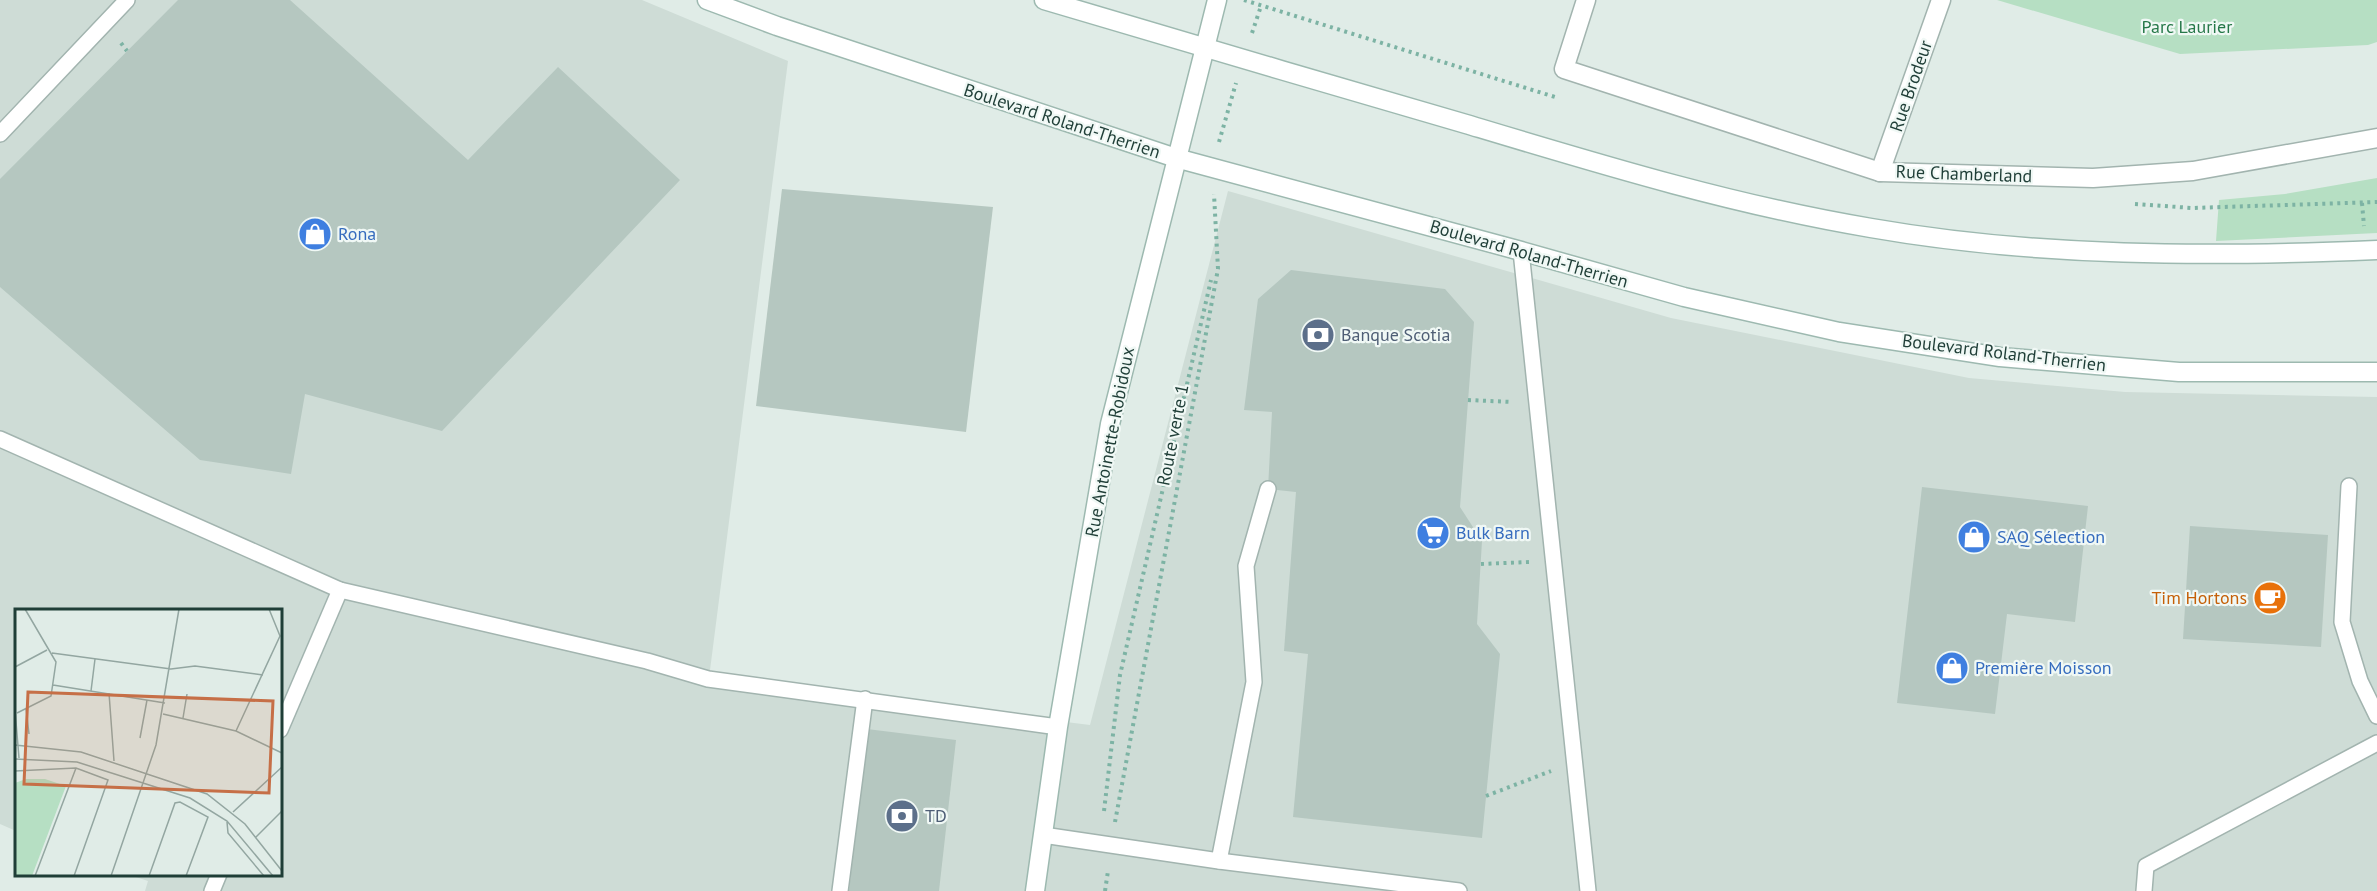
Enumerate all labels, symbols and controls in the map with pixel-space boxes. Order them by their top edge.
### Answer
park label: Parc Laurier [2142,15,2232,38]
street label: Rue Brodeur [1884,37,1937,135]
street label: Boulevard Roland-Therrien [961,78,1163,163]
street label: Rue Chamberland [1895,160,2033,187]
street label: Boulevard Roland-Therrien [1427,214,1631,293]
shop icon: Rona [297,216,333,252]
place label: Rona [338,222,376,245]
bank icon: Banque Scotia [1300,317,1336,353]
place label: Banque Scotia [1341,323,1450,346]
street label: Boulevard Roland-Therrien [1901,329,2107,376]
street label: Rue Antoinette-Robidoux [1080,345,1139,539]
street label: Route verte 1 [1151,382,1194,488]
supermarket icon: Bulk Barn [1415,515,1451,551]
shop icon: SAQ Sélection [1956,519,1992,555]
place label: Bulk Barn [1456,521,1530,544]
place label: SAQ Sélection [1997,525,2105,548]
cafe icon: Tim Hortons [2252,580,2288,616]
place label: Tim Hortons [2151,586,2247,609]
inset map [15,609,282,876]
shop icon: Première Moisson [1934,650,1970,686]
place label: Première Moisson [1975,656,2112,679]
bank icon: TD [884,798,920,834]
place label: TD [925,804,947,827]

